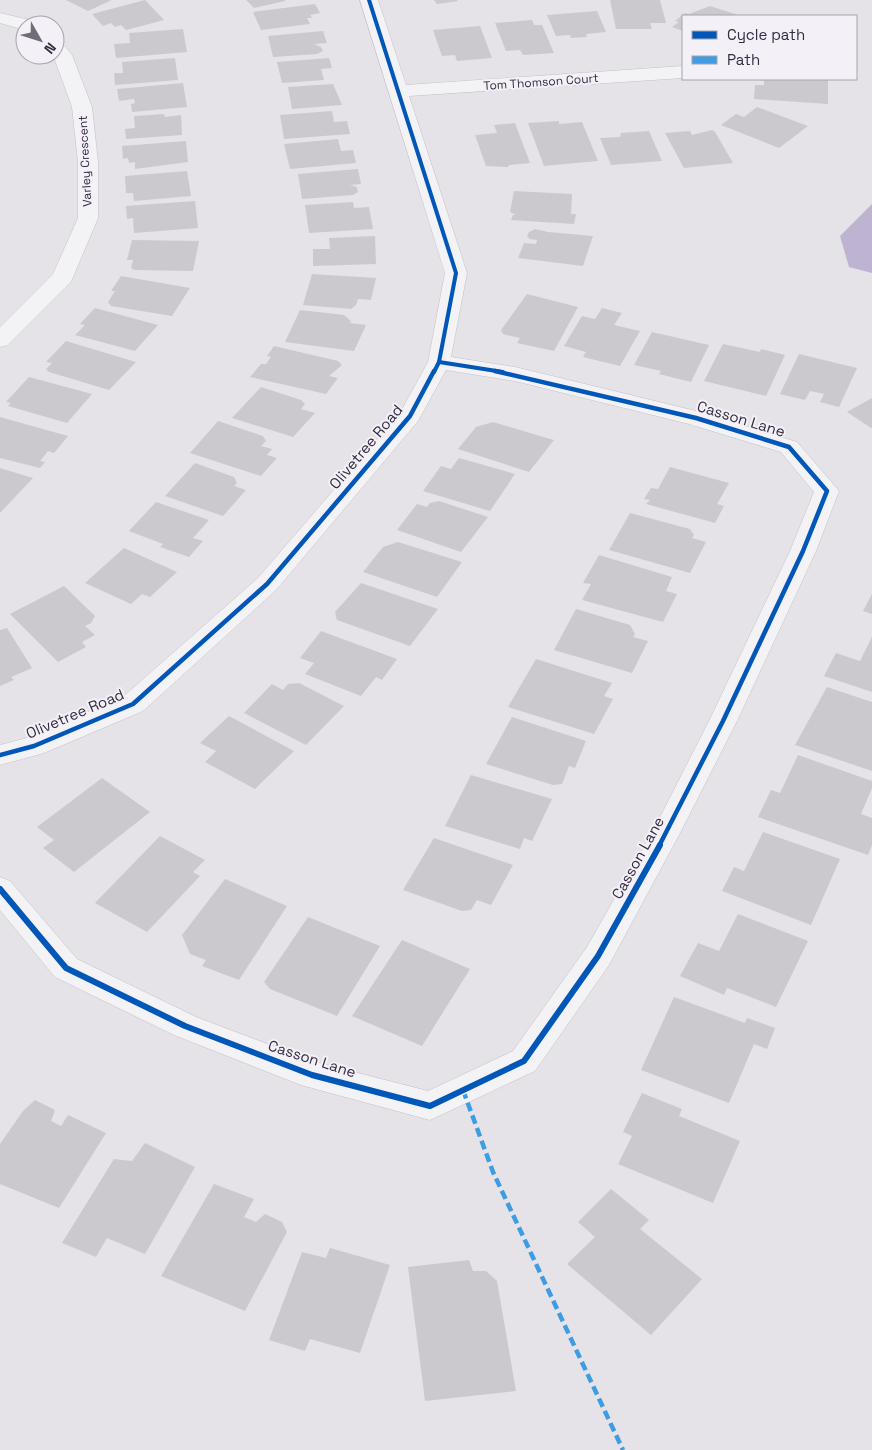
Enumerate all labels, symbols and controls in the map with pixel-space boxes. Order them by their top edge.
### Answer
north arrow [15,15,65,65]
legend [682,15,857,80]
text: Cycle path [727,25,805,44]
text: N [40,39,60,57]
text: Path [727,50,760,69]
street label: Tom Thomson Court [483,70,599,94]
street label: Varley Crescent [75,115,95,207]
street label: Casson Lane [695,396,788,441]
street label: Olivetree Road [325,401,406,493]
street label: Olivetree Road [23,684,127,743]
street label: Casson Lane [607,813,668,902]
street label: Casson Lane [266,1035,359,1082]

